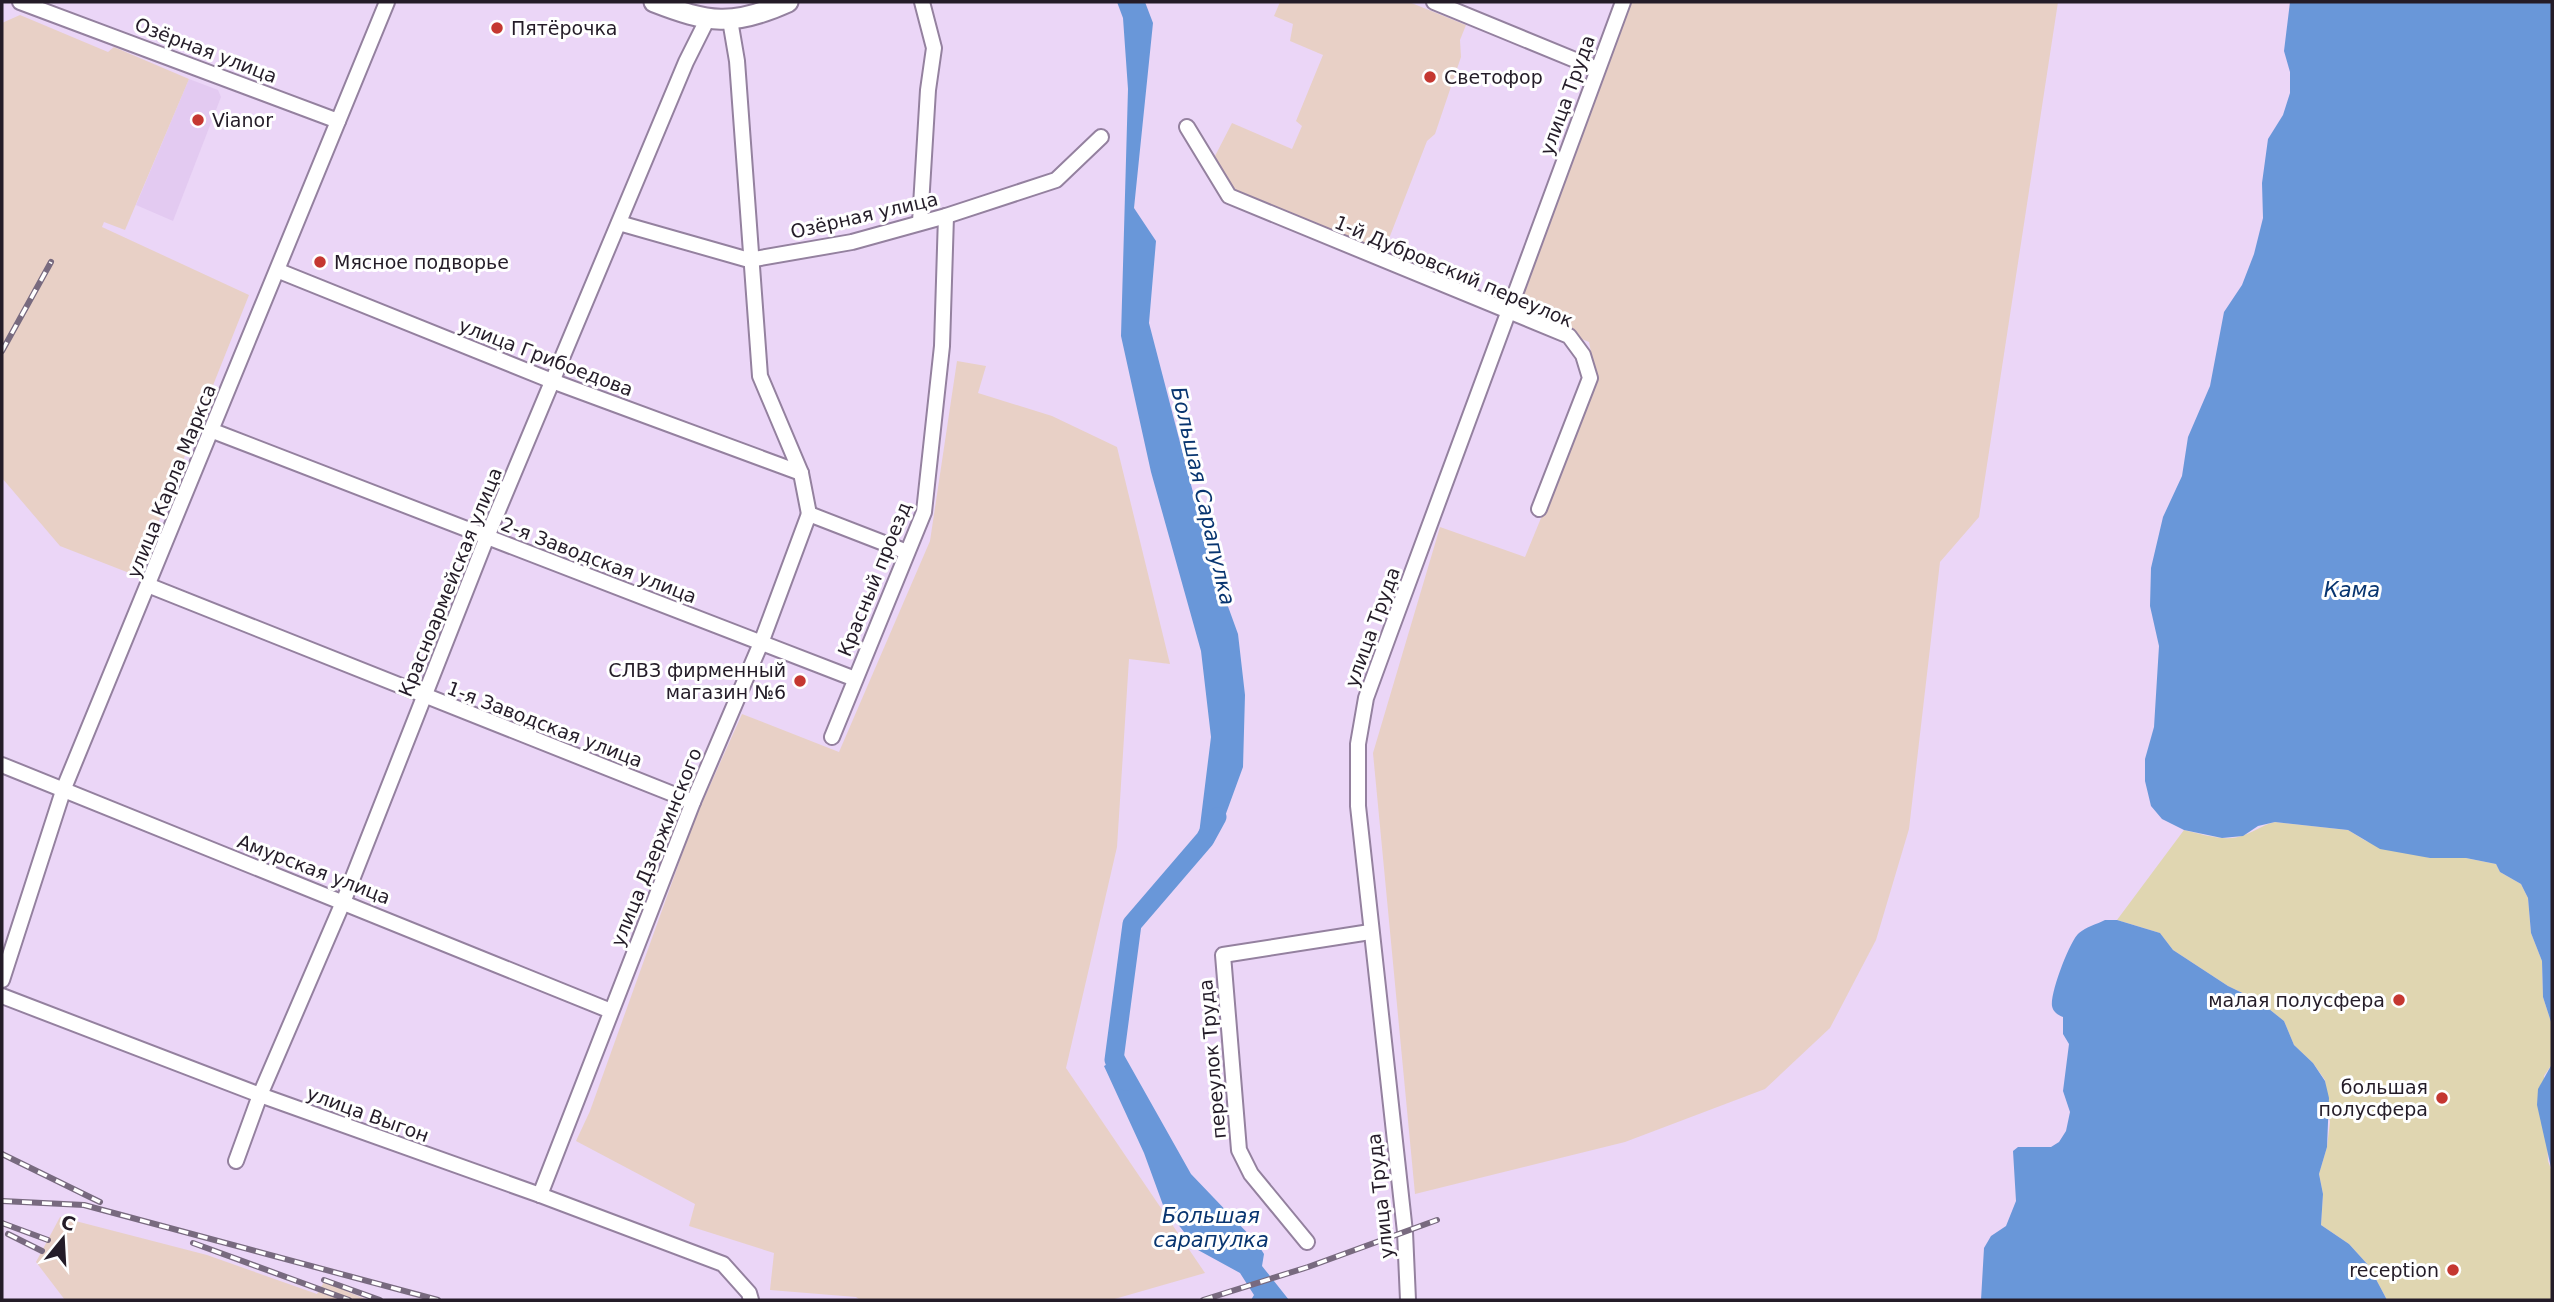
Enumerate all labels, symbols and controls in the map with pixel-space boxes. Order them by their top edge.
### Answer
street label: Озёрная улица [132,13,280,87]
place label: Пятёрочка [511,17,618,39]
marker: Пятёрочка [489,20,505,36]
street label: улица Труда [1535,32,1599,158]
place label: Светофор [1444,66,1543,88]
marker: Светофор [1422,69,1438,85]
place label: Vianor [212,109,273,131]
marker: Vianor [190,112,206,128]
street label: Озёрная улица [788,187,940,243]
street label: 1-й Дубровский переулок [1331,211,1577,331]
place label: Мясное подворье [334,251,509,273]
marker: Мясное подворье [312,254,328,270]
street label: улица Грибоедова [456,314,636,400]
street label: улица Карла Маркса [122,381,220,581]
water label: Большая Сарапулка [1166,385,1240,607]
street label: Красноармейская улица [394,464,506,700]
street label: Красный проезд [833,499,915,659]
street label: 2-я Заводская улица [498,513,700,607]
street label: улица Труда [1340,564,1404,690]
water label: Кама [2324,578,2380,602]
place label: СЛВЗ фирменный магазин №6 [608,659,786,703]
marker: СЛВЗ фирменный магазин №6 [792,673,808,689]
street label: 1-я Заводская улица [444,677,646,771]
street label: улица Дзержинского [606,745,706,949]
street label: Амурская улица [234,830,394,908]
street label: переулок Труда [1194,978,1230,1140]
place label: малая полусфера [2208,989,2385,1011]
marker: малая полусфера [2391,992,2407,1008]
place label: большая полусфера [2318,1076,2428,1120]
street label: улица Выгон [304,1082,432,1146]
marker: большая полусфера [2434,1090,2450,1106]
street label: улица Труда [1362,1132,1398,1260]
north arrow [28,1204,98,1274]
water label: Большая сарапулка [1153,1204,1269,1252]
text: С [58,1210,78,1235]
place label: reception [2349,1259,2439,1281]
marker: reception [2445,1262,2461,1278]

